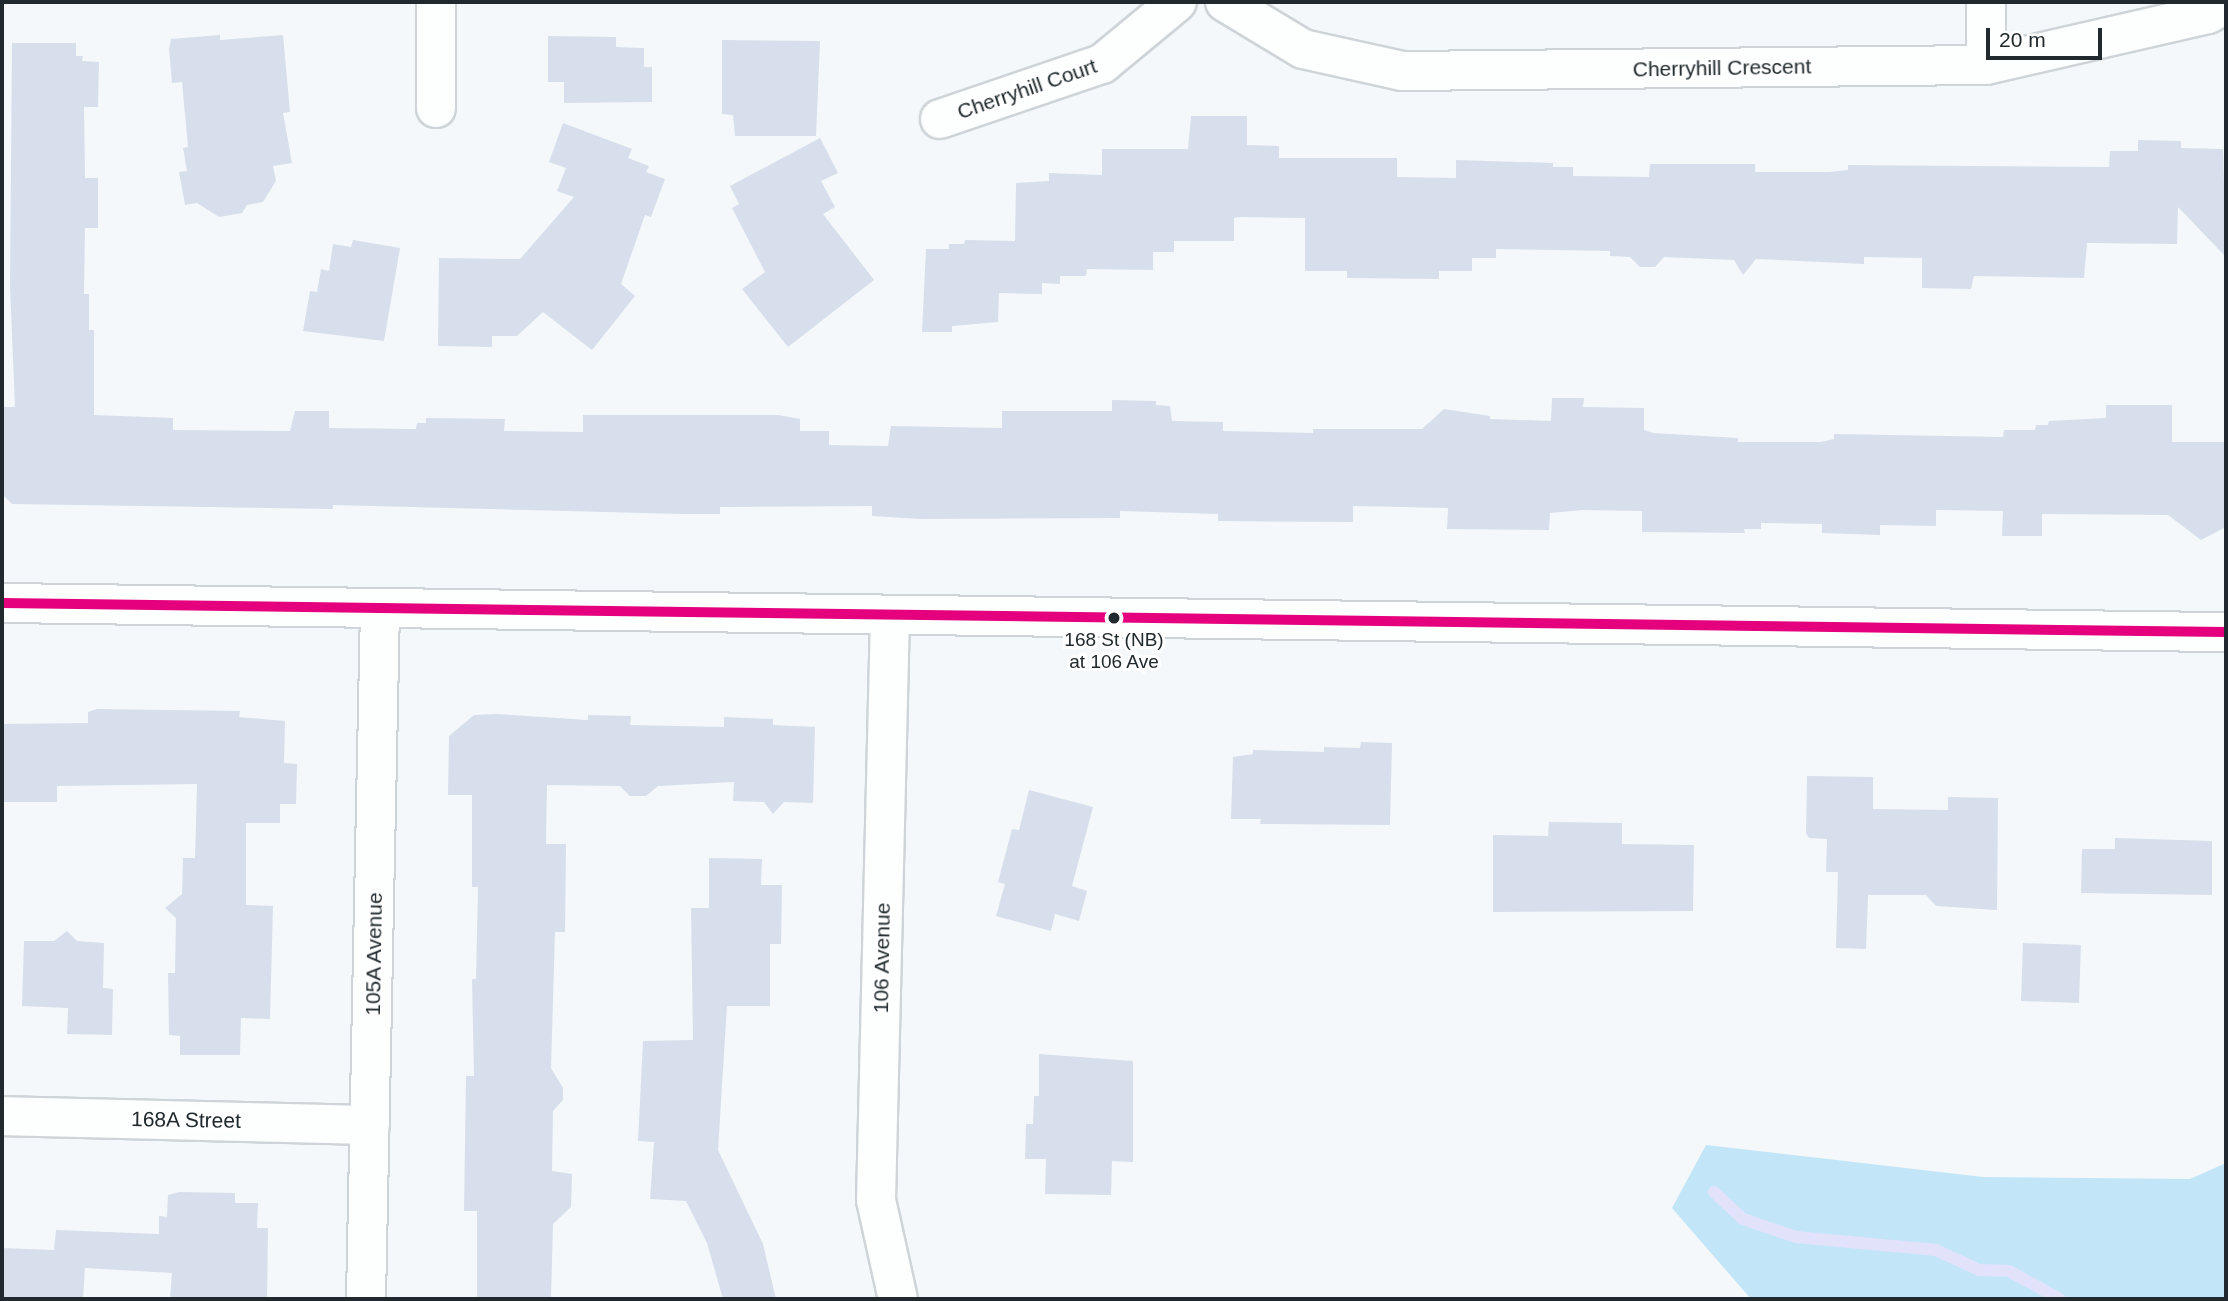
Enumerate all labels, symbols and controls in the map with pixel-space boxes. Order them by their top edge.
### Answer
scale bar [1990,14,2106,58]
text: 20 m [1999,28,2046,51]
street label: Cherryhill Court [954,53,1100,125]
street label: Cherryhill Crescent [1633,54,1811,82]
marker: 168 St (NB) at 106 Ave [1107,611,1121,625]
place label: 168 St (NB) at 106 Ave [1064,629,1164,673]
street label: 105A Avenue [360,891,388,1017]
street label: 106 Avenue [868,902,896,1014]
street label: 168A Street [130,1106,242,1134]

